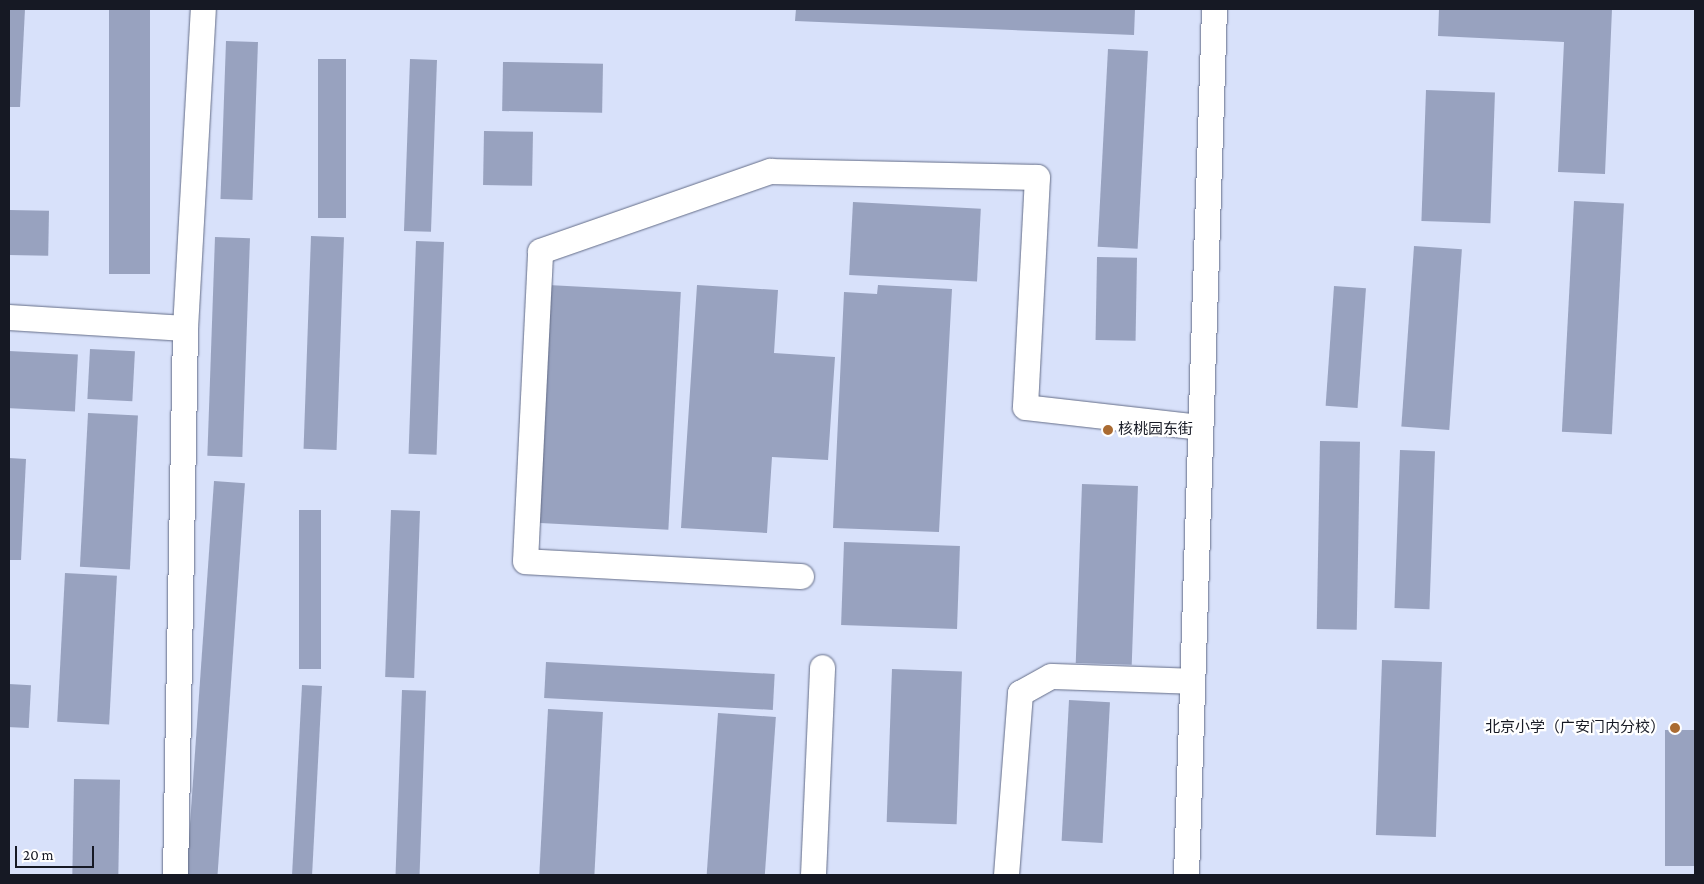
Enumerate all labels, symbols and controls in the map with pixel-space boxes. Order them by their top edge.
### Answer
place label: 核桃园东街 [1118,421,1193,439]
marker: 核桃园东街 [1102,424,1114,436]
place label: 北京小学（广安门内分校） [1485,719,1665,737]
marker: 北京小学（广安门内分校） [1669,722,1681,734]
scale bar [18,836,96,868]
text: 20 m [23,847,54,863]

